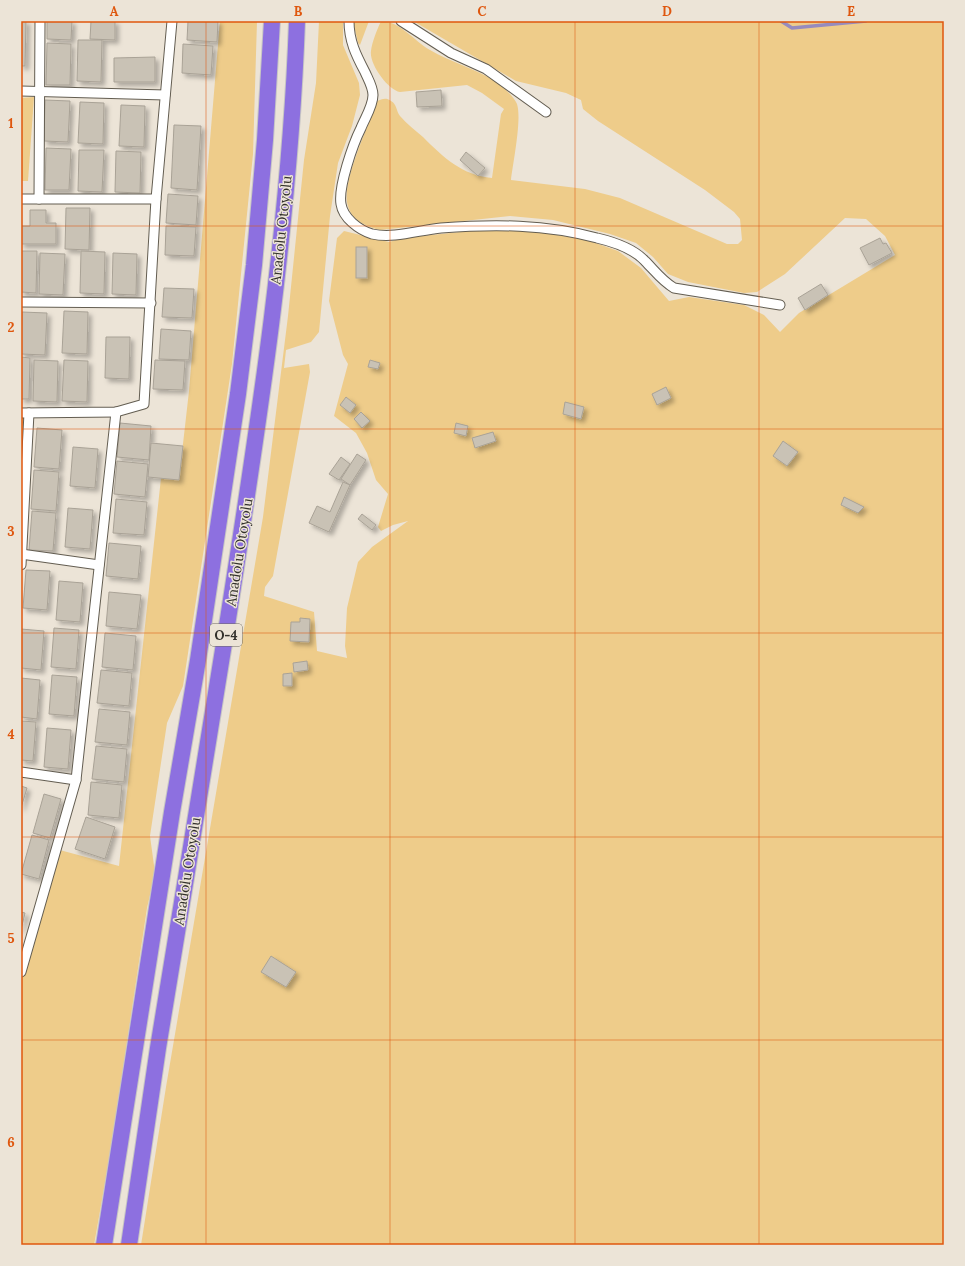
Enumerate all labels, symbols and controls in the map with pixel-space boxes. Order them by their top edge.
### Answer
text: A [110,3,119,20]
text: B [294,3,303,20]
text: C [478,3,487,20]
text: D [662,3,672,20]
text: E [847,3,855,20]
text: 1 [8,115,14,132]
street label: Anadolu Otoyolu [266,175,296,286]
text: 2 [8,319,15,336]
street label: Anadolu Otoyolu [221,497,256,608]
text: 3 [7,523,15,540]
road number: O-4 [210,624,242,646]
text: 4 [7,726,15,743]
street label: Anadolu Otoyolu [169,816,204,927]
text: 5 [7,930,15,947]
text: 6 [7,1134,15,1151]

